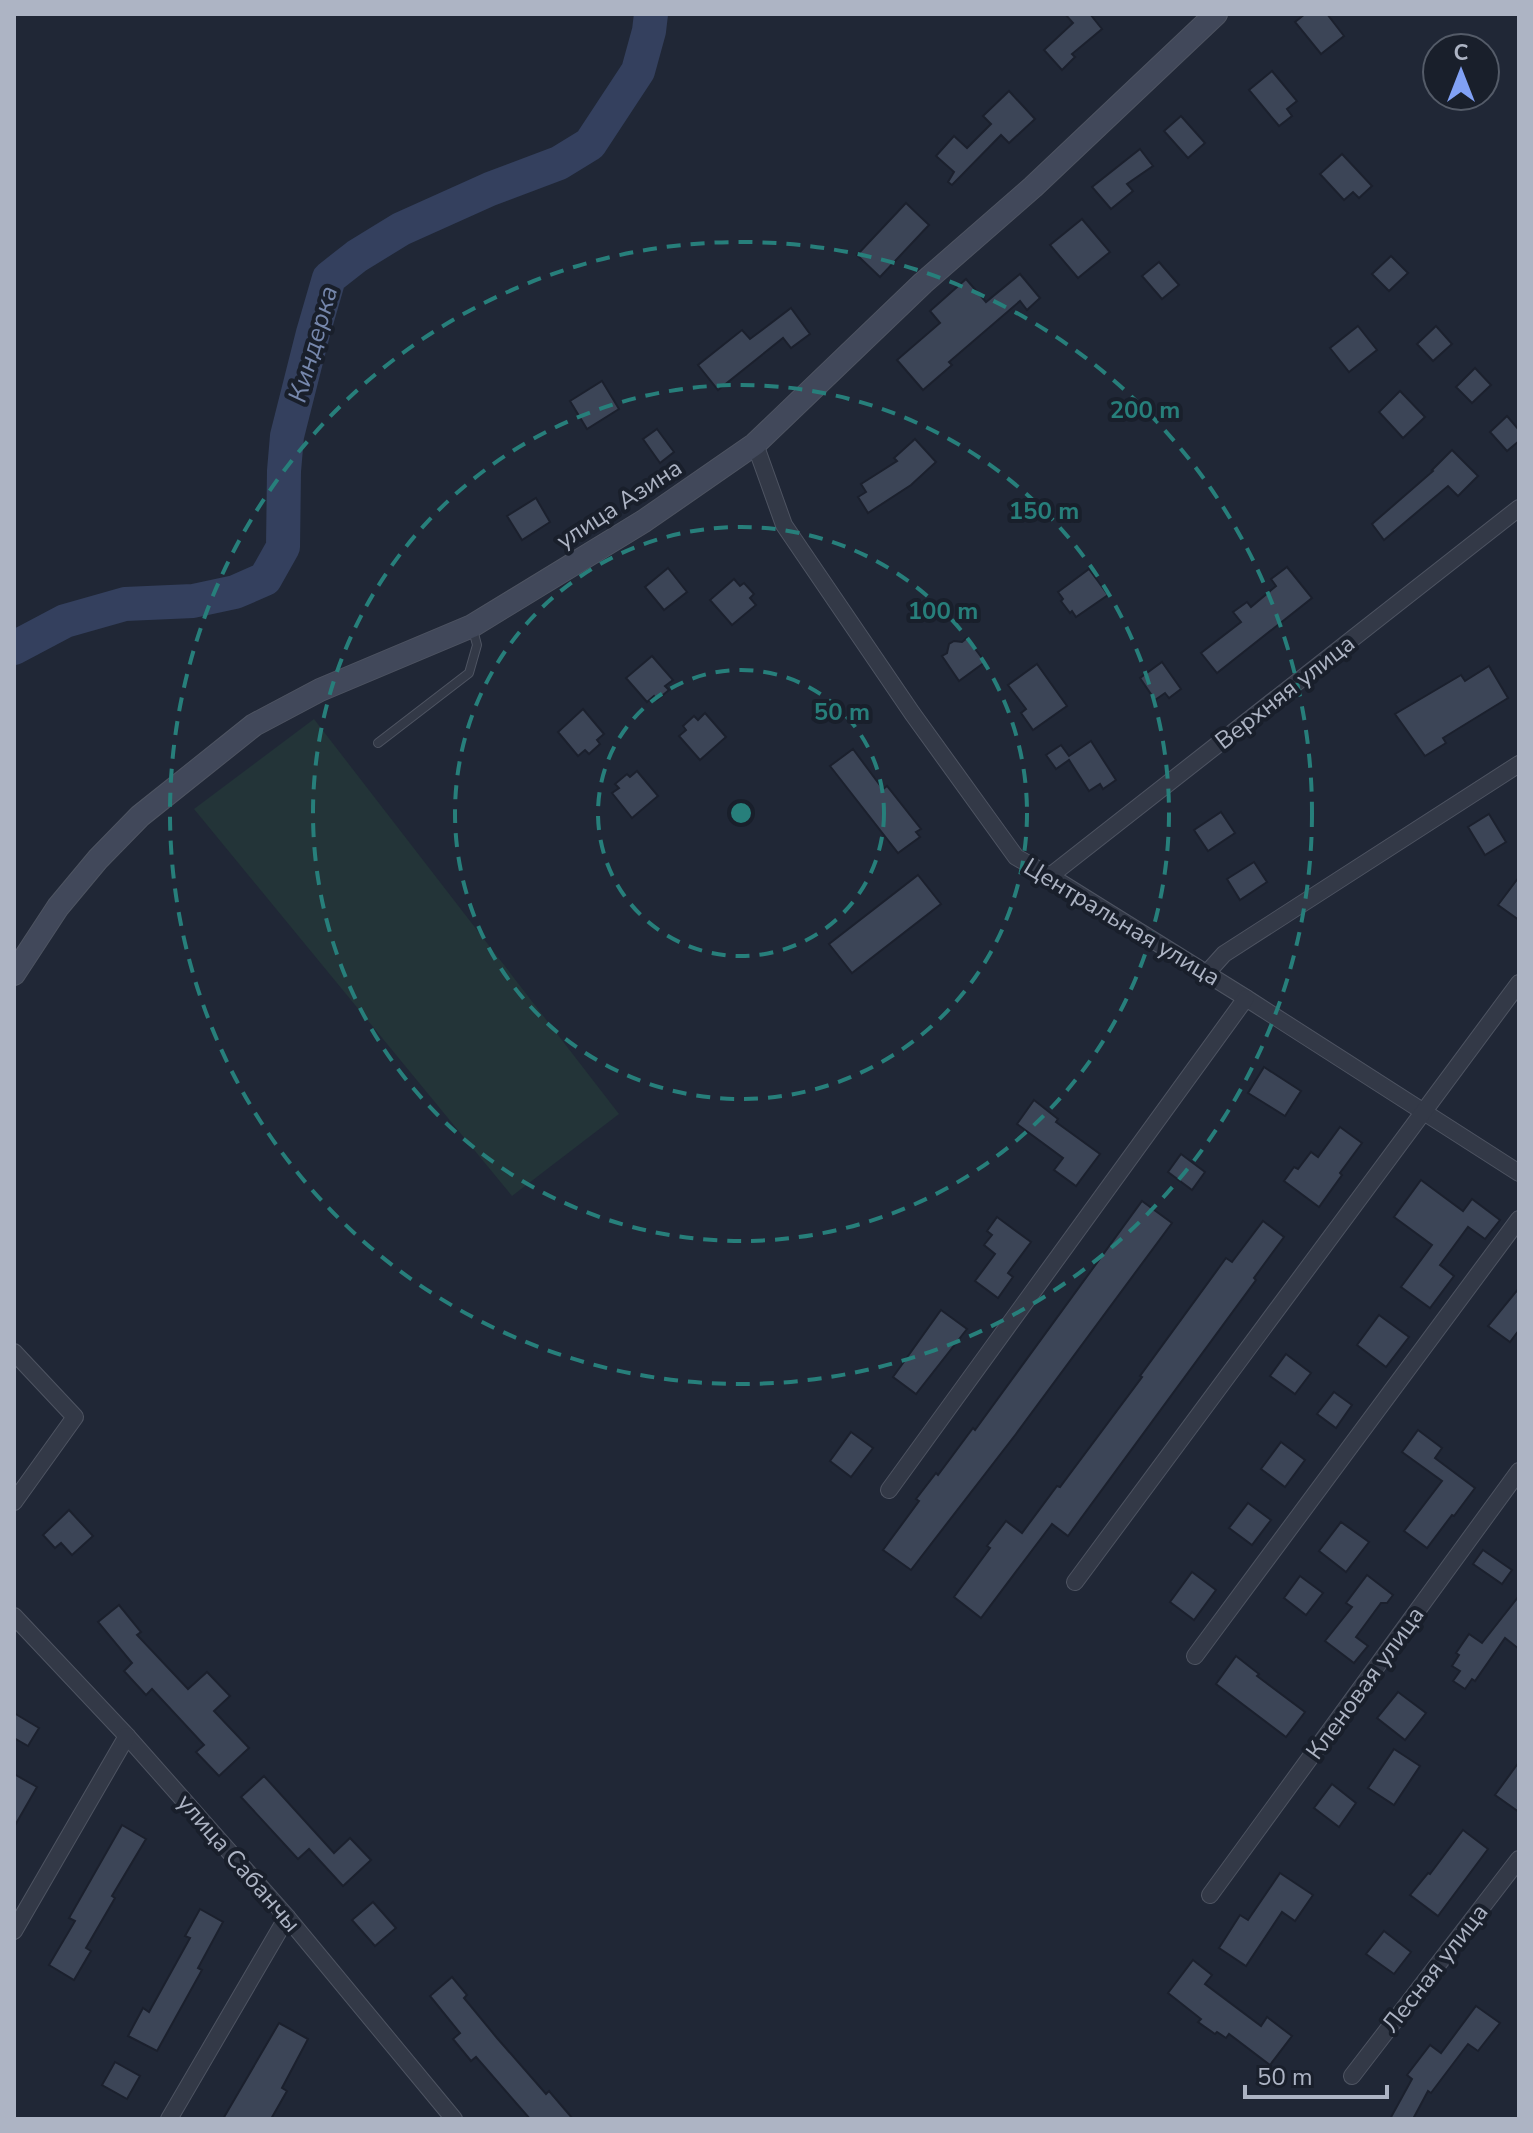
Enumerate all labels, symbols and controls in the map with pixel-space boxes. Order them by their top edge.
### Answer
north arrow [1421,32,1501,112]
text: С [1454,38,1469,68]
water label: Киндерка [280,282,346,406]
text: 200 m [1110,394,1180,426]
street label: улица Азина [550,451,688,557]
text: 150 m [1009,495,1079,527]
text: 100 m [908,595,978,627]
street label: Верхняя улица [1209,627,1361,757]
text: 50 m [814,696,870,728]
centre of rings [727,799,755,827]
street label: Центральная улица [1018,851,1226,993]
street label: Кленовая улица [1299,1600,1431,1766]
street label: улица Сабанчы [170,1787,308,1939]
street label: Лесная улица [1375,1897,1495,2039]
scale bar [1245,2049,1387,2099]
text: 50 m [1257,2061,1313,2093]

